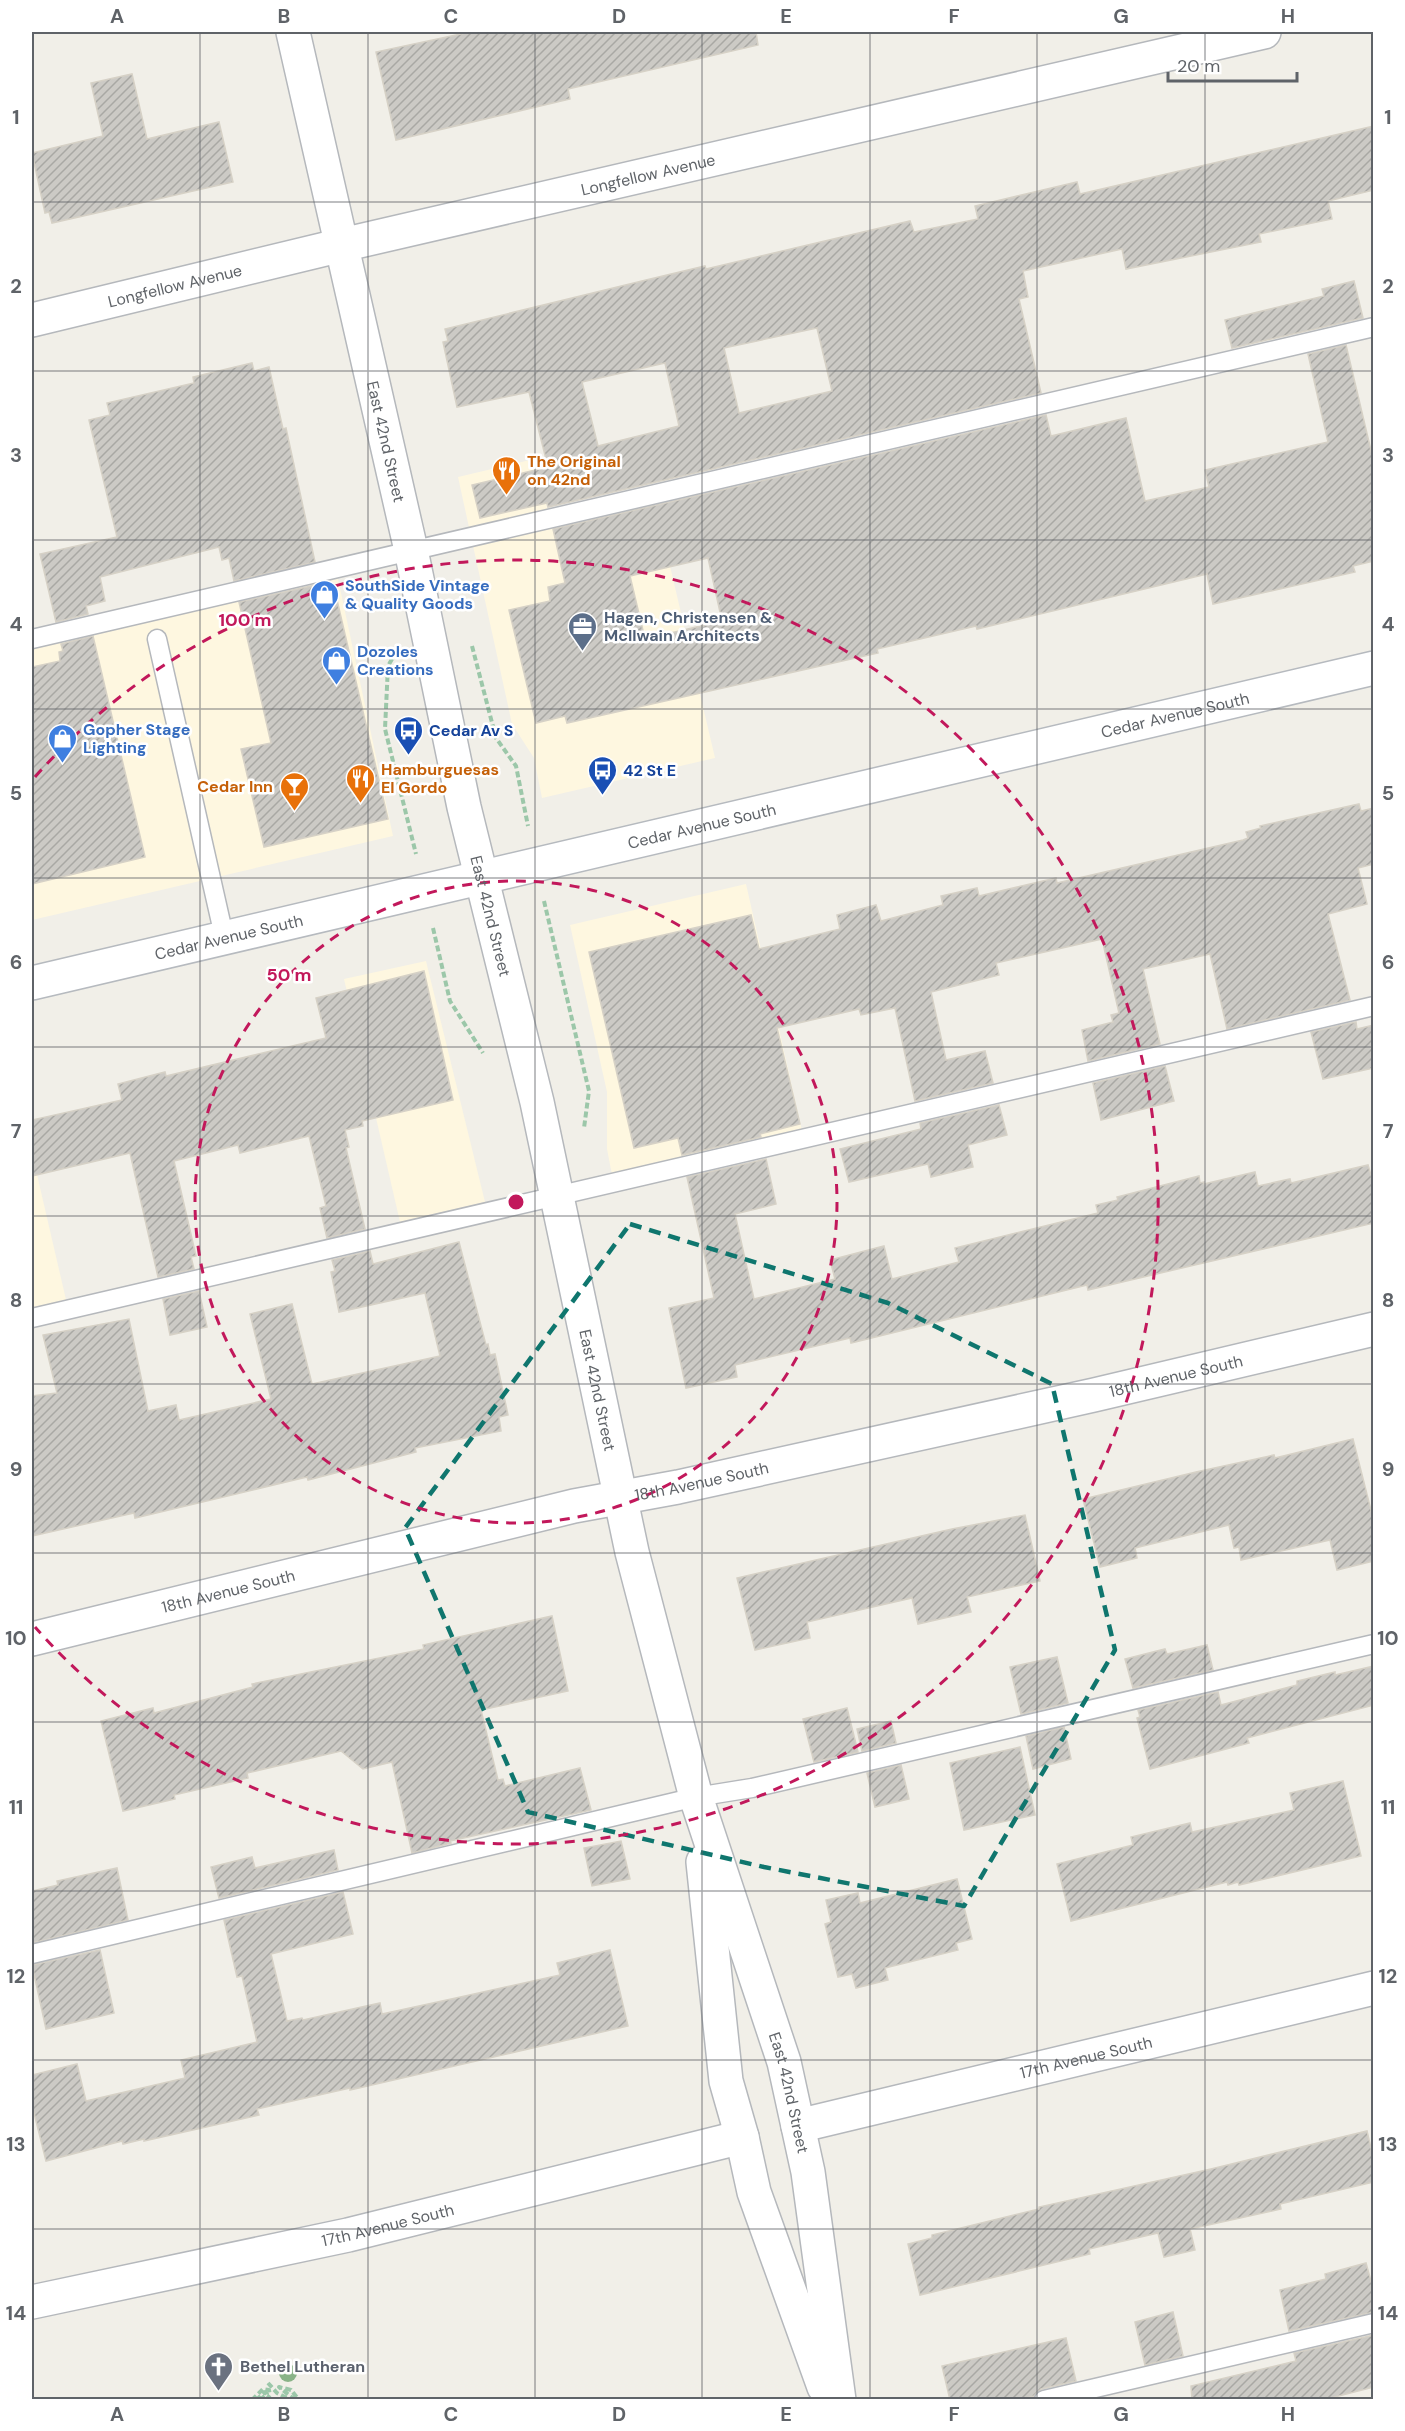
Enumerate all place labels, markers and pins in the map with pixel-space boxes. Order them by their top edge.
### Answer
place label: The Original on 42nd [527,451,621,490]
restaurant icon: The Original on 42nd [490,454,522,496]
place label: SouthSide Vintage & Quality Goods [345,575,490,614]
shop icon: SouthSide Vintage & Quality Goods [308,578,340,620]
place label: Hagen, Christensen & McIlwain Architects [604,607,773,646]
office icon: Hagen, Christensen & McIlwain Architects [567,610,599,652]
place label: Dozoles Creations [357,641,434,680]
shop icon: Dozoles Creations [320,644,352,686]
bus stop icon: Cedar Av S [392,714,424,756]
place label: Gopher Stage Lighting [83,719,190,758]
place label: Cedar Av S [429,720,514,741]
shop icon: Gopher Stage Lighting [46,722,78,764]
bus stop icon: 42 St E [586,754,618,796]
place label: Hamburguesas El Gordo [381,759,499,798]
place label: 42 St E [623,760,676,781]
restaurant icon: Hamburguesas El Gordo [344,762,376,804]
bar icon: Cedar Inn [278,770,310,812]
place label: Cedar Inn [197,776,273,797]
centre of rings [506,1192,526,1212]
church icon: Bethel Lutheran [203,2350,235,2392]
place label: Bethel Lutheran [240,2356,365,2377]

